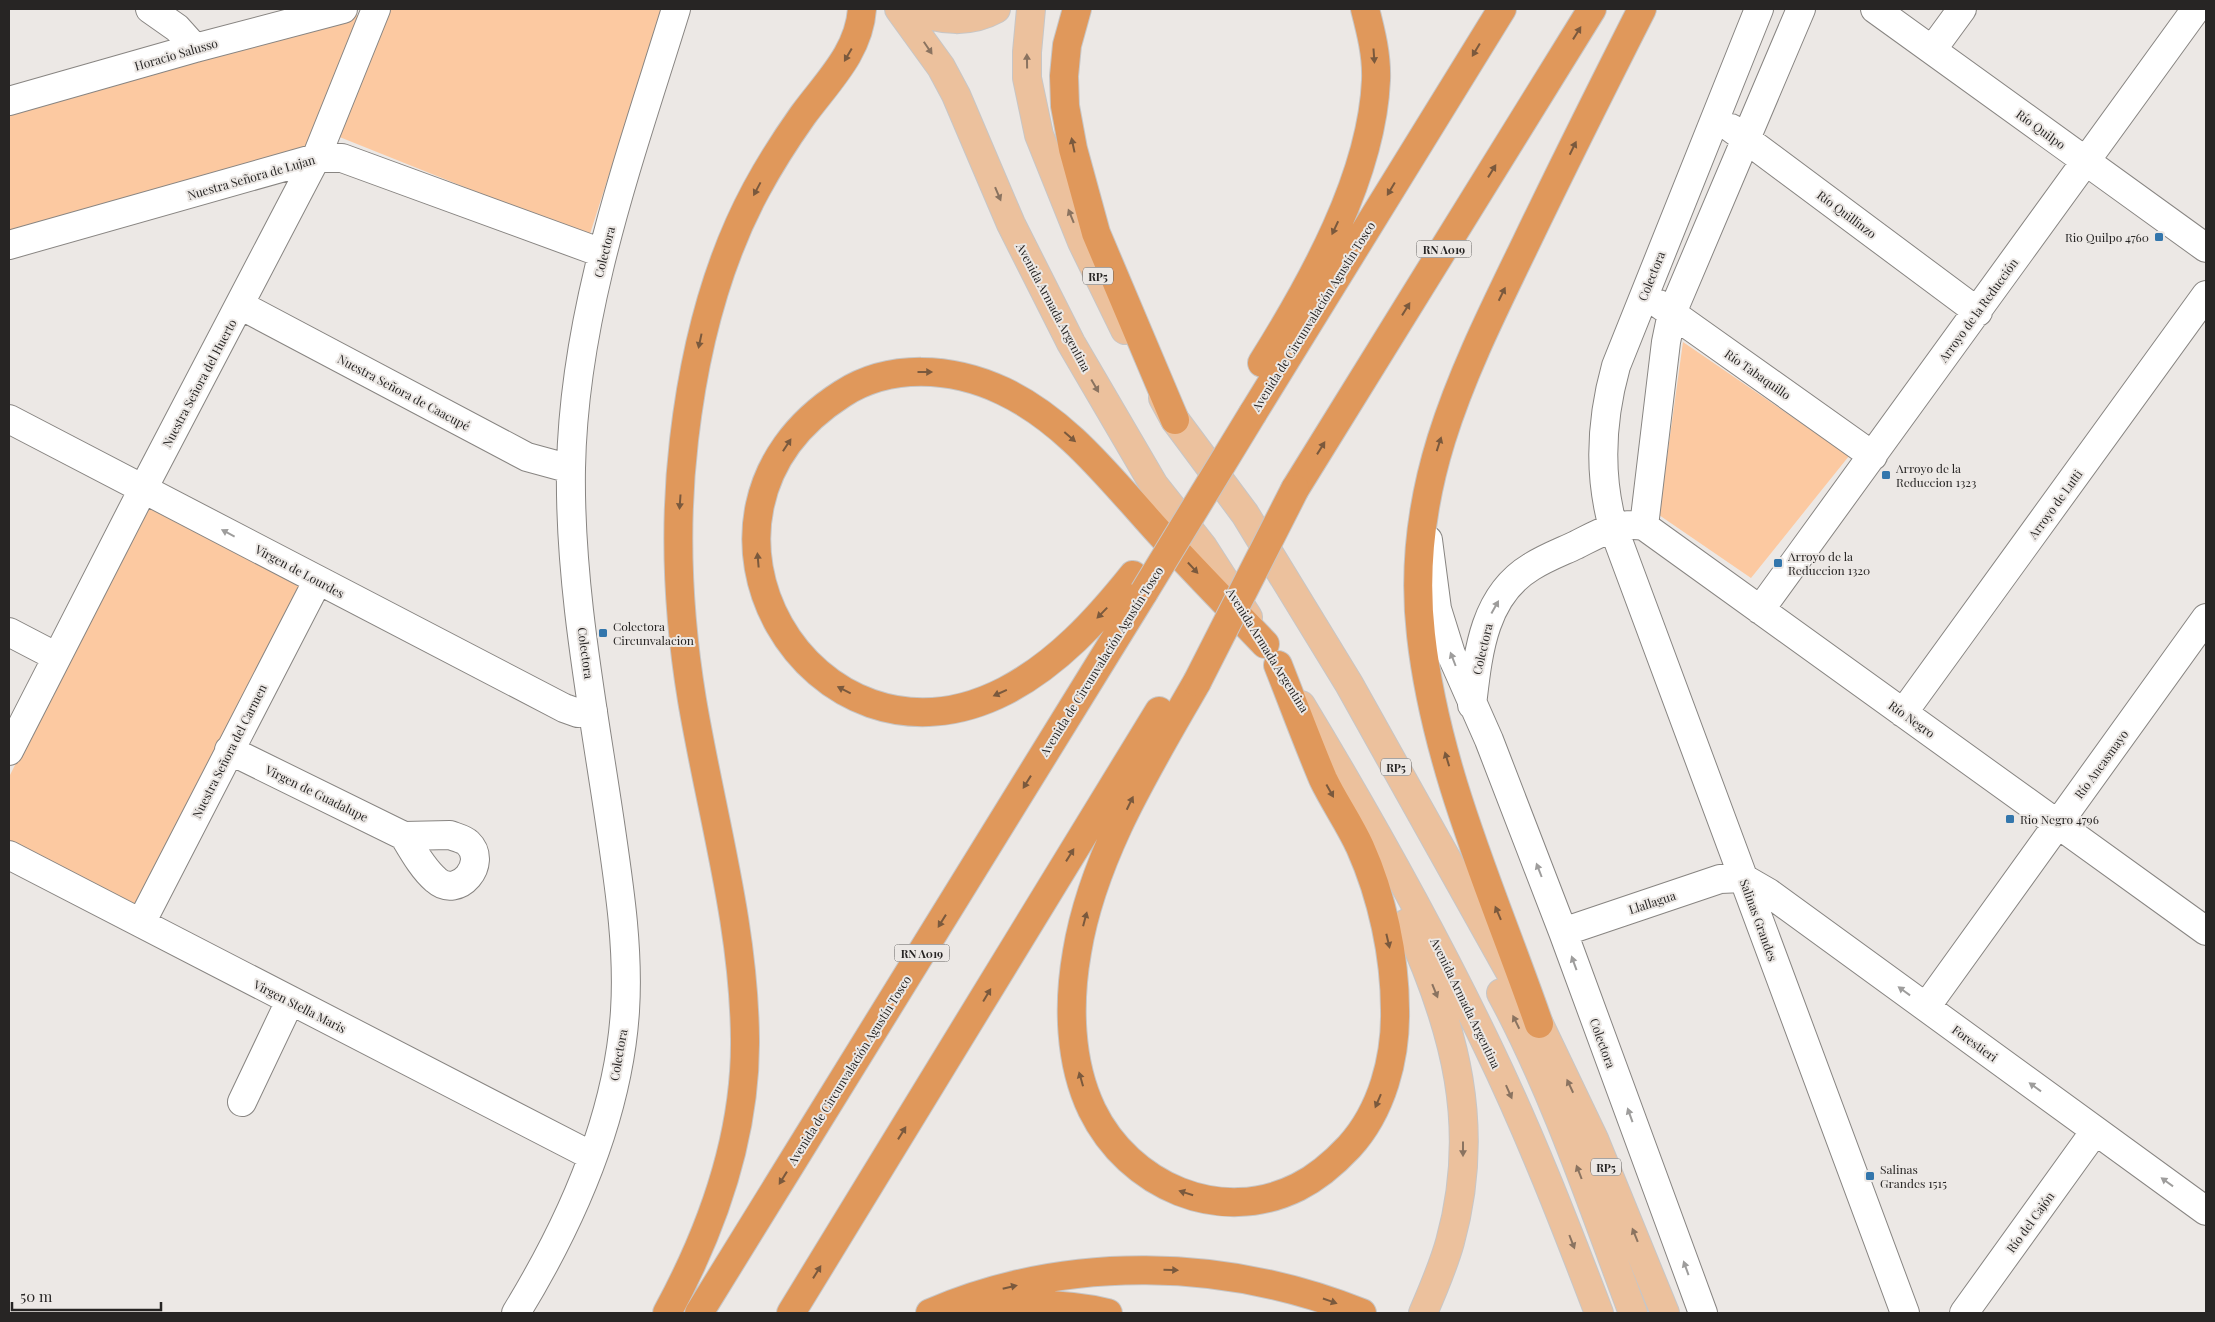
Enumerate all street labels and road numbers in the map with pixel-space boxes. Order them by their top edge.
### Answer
street label: Horacio Salusso [133,34,220,74]
street label: Río Quilpo [2013,106,2069,153]
street label: Nuestra Señora de Lujan [185,151,317,203]
street label: Río Quillinzo [1814,187,1880,242]
street label: Avenida de Circunvalación Agustín Tosco [1247,218,1378,415]
street label: Colectora [590,225,618,279]
street label: Avenida Armada Argentina [1013,239,1095,374]
road number: RN A019 [1416,240,1472,258]
street label: Colectora [1634,249,1668,303]
street label: Arroyo de la Reducción [1934,255,2021,366]
road number: RP5 [1083,268,1113,284]
street label: Nuestra Señora del Huerto [158,316,240,450]
street label: Río Tabaquillo [1722,345,1795,403]
street label: Nuestra Señora de Caacupé [335,350,473,434]
street label: Arroyo de Lutti [2024,466,2086,543]
street label: Virgen de Lourdes [252,540,347,601]
street label: Avenida de Circunvalación Agustín Tosco [1035,563,1166,760]
street label: Avenida Armada Argentina [1223,584,1313,715]
street label: Colectora [1468,622,1496,676]
street label: Colectora [574,626,598,680]
street label: Nuestra Señora del Carmen [188,681,270,821]
street label: Río Negro [1886,697,1939,741]
street label: Río Ancasmayo [2071,726,2132,802]
road number: RP5 [1381,759,1411,776]
street label: Virgen de Guadalupe [262,761,371,825]
street label: Salinas Grandes [1737,877,1781,963]
street label: Llallagua [1626,887,1678,917]
street label: Avenida Armada Argentina [1427,934,1505,1071]
road number: RN A019 [894,944,950,961]
street label: Avenida de Circunvalación Agustín Tosco [783,972,914,1169]
street label: Virgen Stella Maris [250,975,349,1036]
street label: Colectora [1587,1016,1619,1070]
street label: Forestieri [1949,1021,2001,1065]
street label: Colectora [606,1028,630,1082]
road number: RP5 [1591,1158,1621,1176]
street label: Río del Cajón [2003,1188,2057,1256]

